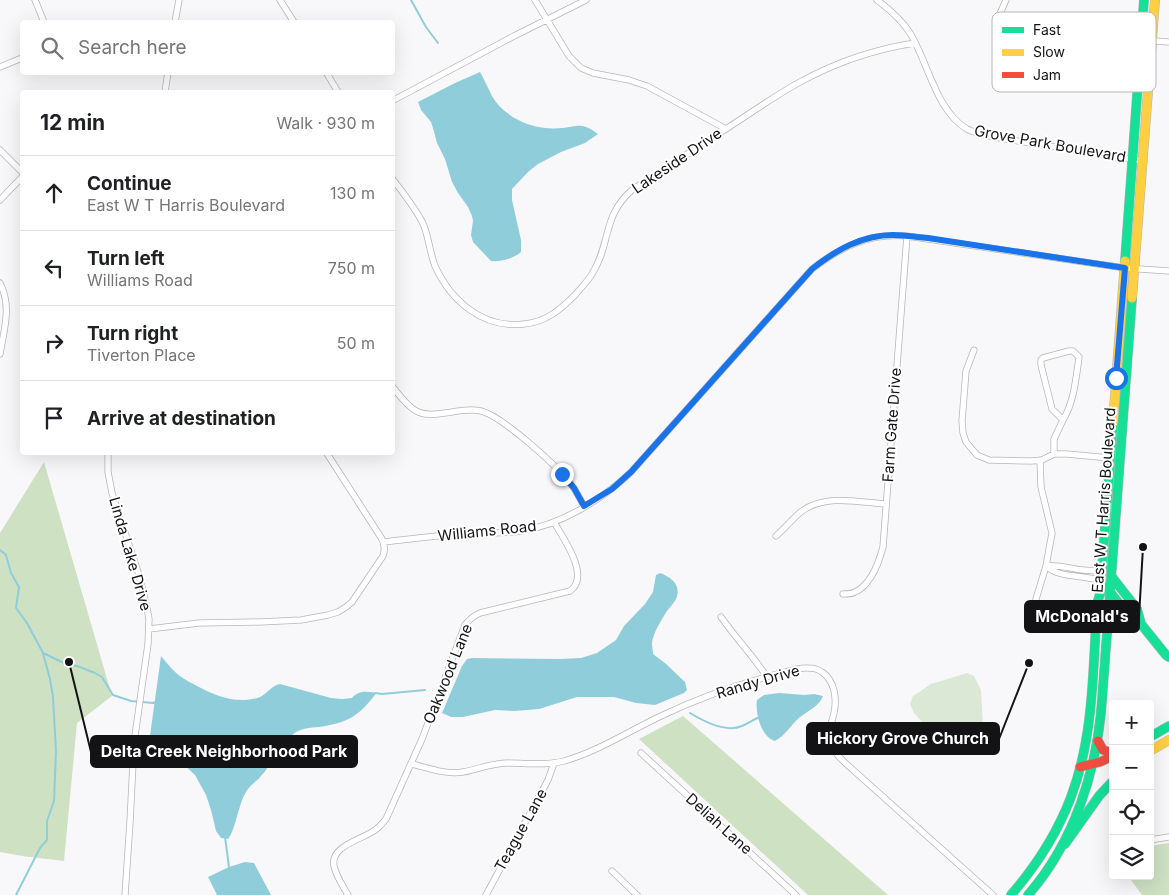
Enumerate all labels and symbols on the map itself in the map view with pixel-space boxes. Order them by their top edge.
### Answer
legend [992,12,1156,92]
text: Fast [1033,21,1061,38]
text: Slow [1033,43,1065,60]
text: Jam [1033,66,1061,83]
street label: Grove Park Boulevard [973,121,1127,166]
street label: Lakeside Drive [628,124,725,198]
street label: Farm Gate Drive [878,367,905,483]
route start [1105,367,1128,390]
street label: East W T Harris Boulevard [1088,407,1119,593]
route end [551,463,574,486]
street label: Linda Lake Drive [105,495,156,613]
street label: Williams Road [437,516,537,545]
callout: McDonald's [1025,601,1139,632]
text: McDonald's [1035,606,1129,626]
street label: Oakwood Lane [419,621,476,727]
street label: Randy Drive [714,661,802,703]
callout: Hickory Grove Church [807,723,999,754]
text: Hickory Grove Church [817,728,989,748]
callout: Delta Creek Neighborhood Park [91,736,357,767]
text: Delta Creek Neighborhood Park [101,741,348,761]
street label: Teague Lane [490,785,551,874]
street label: Deliah Lane [682,789,756,858]

